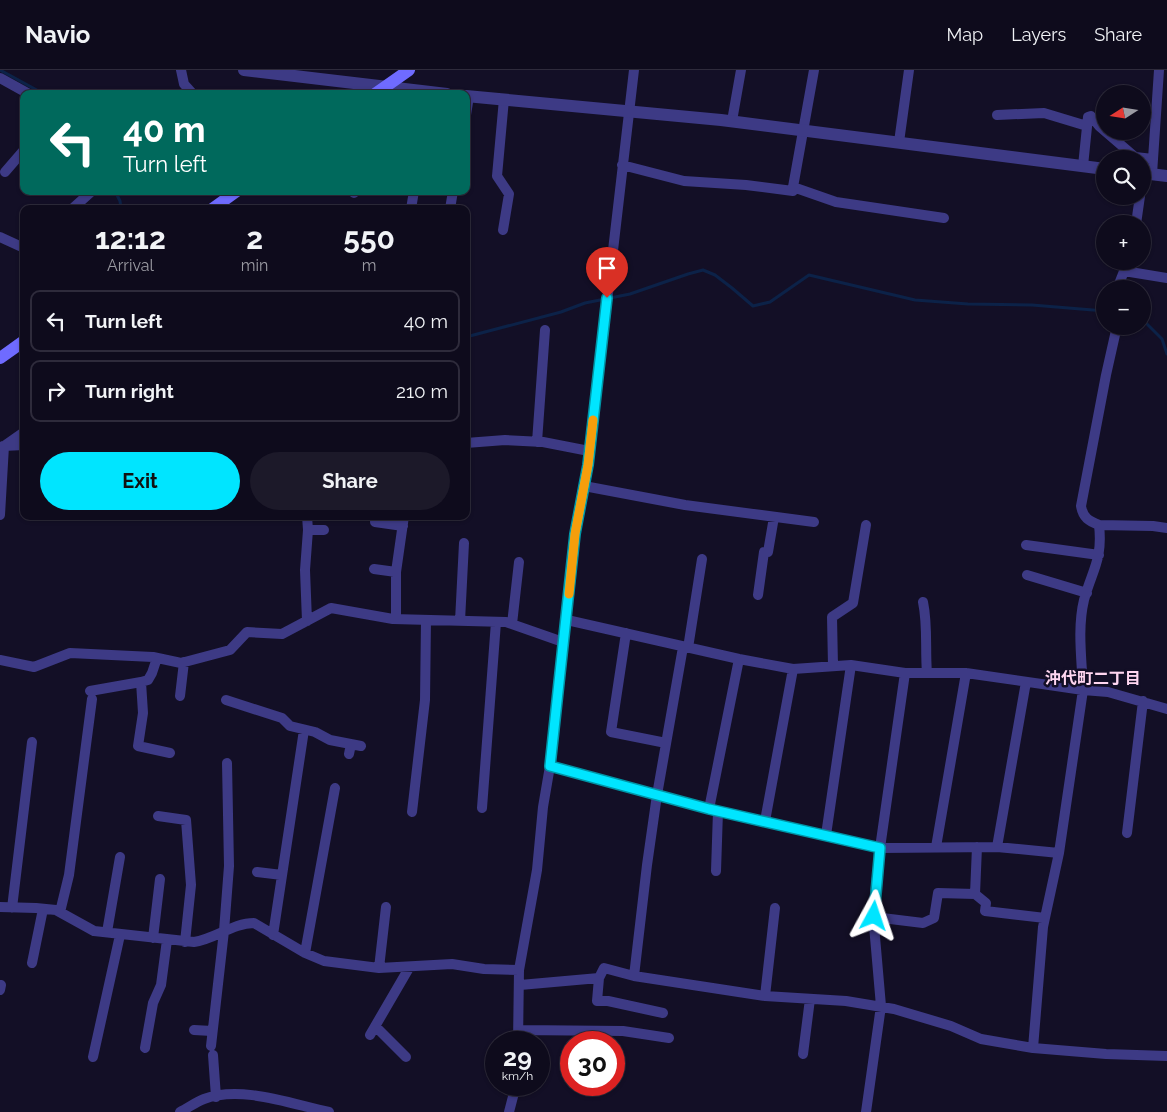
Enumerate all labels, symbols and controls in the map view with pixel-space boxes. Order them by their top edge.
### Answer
text: Navio [25,20,90,49]
text: Map [947,24,983,45]
text: Layers [1011,24,1066,45]
text: Share [1094,24,1142,45]
north arrow [1096,85,1151,140]
map controls [1096,85,1151,335]
text: 40 m [123,109,205,150]
icon: left [40,110,105,175]
button: search [1096,150,1151,205]
text: Turn left [123,151,207,177]
button: + [1096,215,1151,270]
text: 12:12 [95,221,166,256]
text: 2 [246,221,263,256]
text: 550 [343,221,395,256]
pin [586,247,628,298]
icon: arrive [593,254,621,282]
text: Arrival [107,256,154,275]
text: min [241,256,268,275]
text: m [362,256,377,275]
button: − [1096,280,1151,335]
icon: left [42,307,70,335]
text: Turn left [85,310,162,332]
text: 40 m [404,310,448,332]
icon: right [42,377,70,405]
text: Turn right [85,380,174,402]
text: 210 m [396,380,448,402]
button: Exit [40,452,240,510]
button: Share [250,452,450,510]
district label: 沖代町二丁目 [1045,669,1141,688]
position arrow [847,889,899,941]
speed limit sign: 30 [560,1031,625,1096]
text: 29 [503,1042,532,1072]
text: km/h [502,1069,533,1083]

